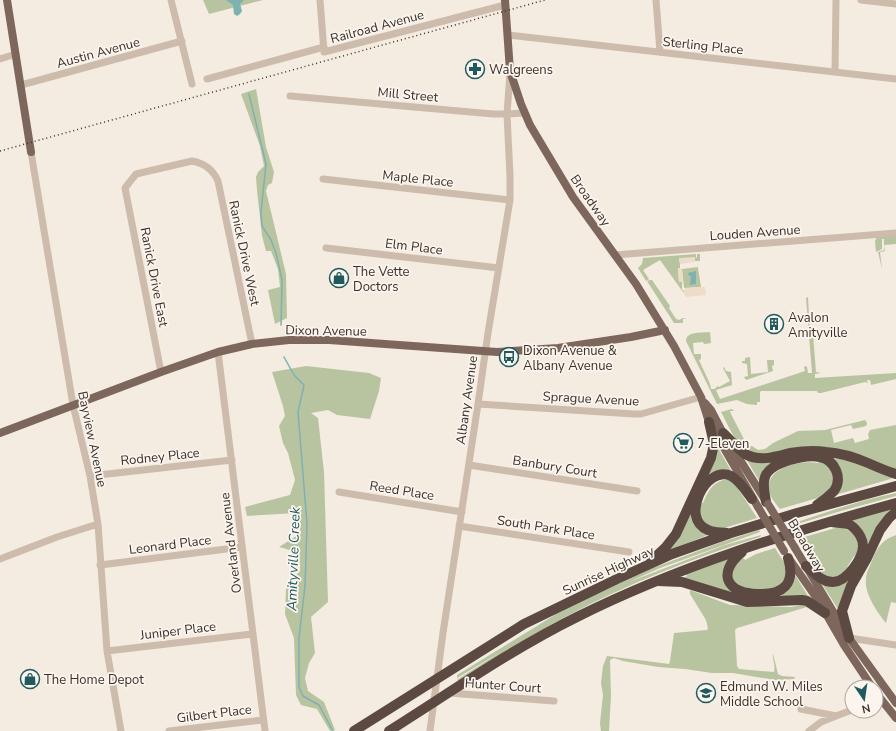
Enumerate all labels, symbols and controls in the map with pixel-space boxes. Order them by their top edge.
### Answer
street label: Railroad Avenue [328,6,426,48]
street label: Austin Avenue [55,33,142,73]
street label: Sterling Place [662,33,744,59]
pharmacy icon: Walgreens [464,58,486,80]
place label: Walgreens [489,61,553,79]
street label: Mill Street [377,83,439,107]
street label: Maple Place [381,166,454,192]
street label: Broadway [566,171,615,230]
street label: Ranick Drive West [224,199,264,308]
street label: Louden Avenue [709,221,801,245]
street label: Ranick Drive East [136,226,173,329]
street label: Elm Place [384,235,444,259]
place label: The Vette Doctors [353,263,409,296]
shop icon: The Vette Doctors [328,267,350,289]
place label: Avalon Amityville [788,309,848,342]
building icon: Avalon Amityville [763,313,785,335]
street label: Dixon Avenue [285,321,367,341]
place label: Dixon Avenue & Albany Avenue [523,342,617,375]
bus stop icon: Dixon Avenue & Albany Avenue [498,346,520,368]
street label: Albany Avenue [452,355,482,446]
street label: Sprague Avenue [542,387,640,411]
street label: Bayview Avenue [73,390,111,489]
supermarket icon: 7-Eleven [672,432,694,454]
place label: 7-Eleven [697,435,749,453]
street label: Rodney Place [120,444,201,470]
street label: Banbury Court [511,451,599,483]
street label: Reed Place [368,477,435,505]
street label: Overland Avenue [216,491,246,594]
water label: Amityville Creek [282,506,305,612]
street label: South Park Place [496,511,596,545]
street label: Broadway [783,515,829,576]
street label: Leonard Place [128,531,212,559]
street label: Sunrise Highway [560,542,657,600]
street label: Juniper Place [138,617,217,645]
shop icon: The Home Depot [19,668,41,690]
place label: The Home Depot [44,671,144,689]
street label: Hunter Court [464,674,542,698]
place label: Edmund W. Miles Middle School [720,678,823,711]
north arrow [844,679,884,719]
school or university icon: Edmund W. Miles Middle School [695,682,717,704]
street label: Gilbert Place [176,700,253,728]
text: N [860,700,872,716]

